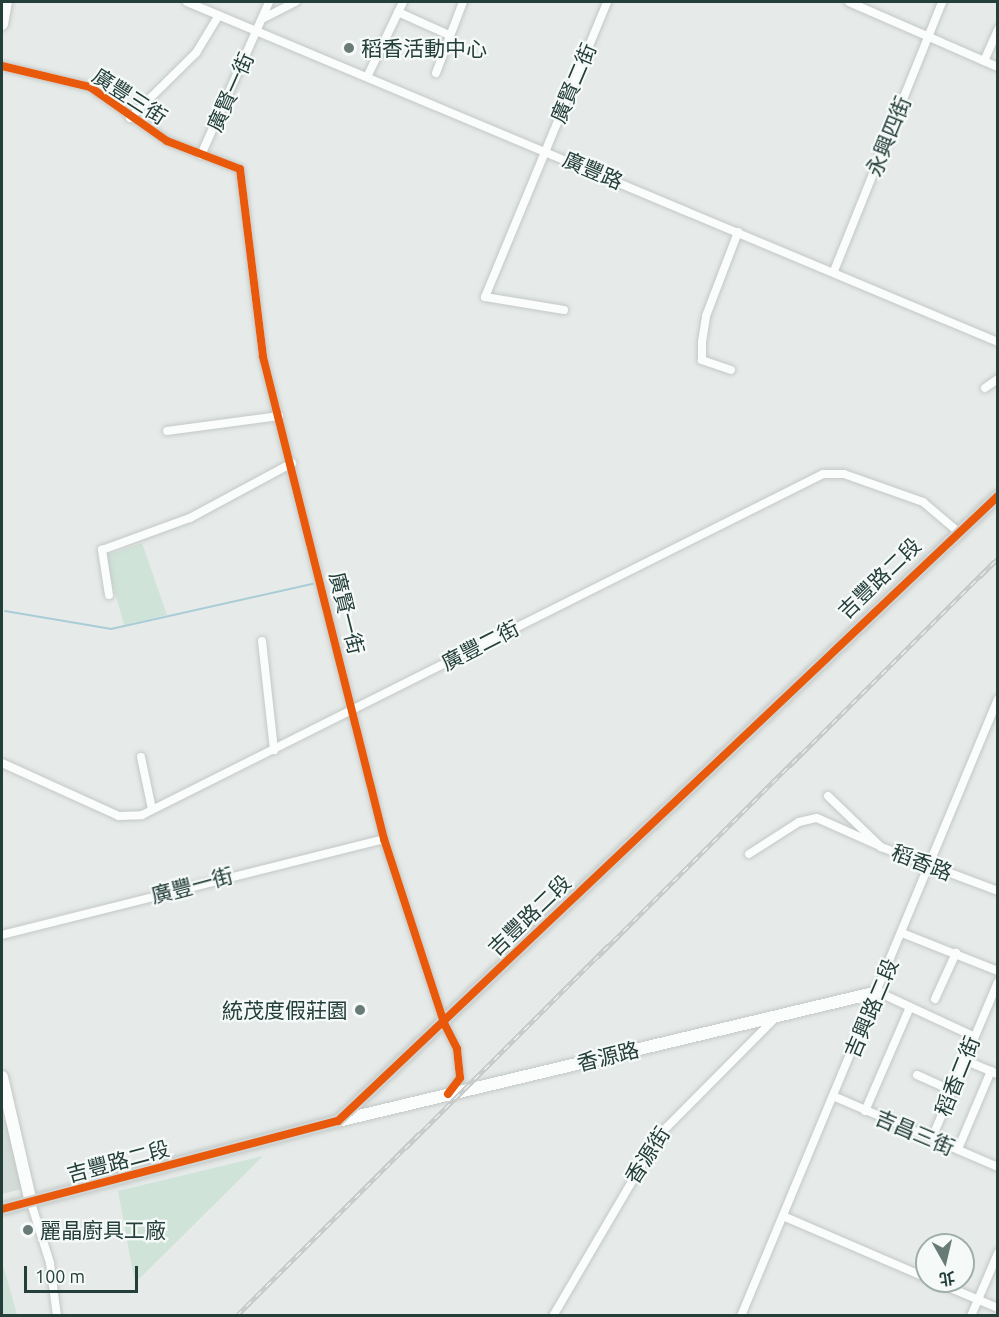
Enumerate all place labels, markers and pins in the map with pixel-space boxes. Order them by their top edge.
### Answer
place label: 稻香活動中心 [361,35,487,61]
marker: 稻香活動中心 [342,41,356,55]
place label: 統茂度假莊園 [222,997,348,1023]
marker: 統茂度假莊園 [353,1003,367,1017]
place label: 麗晶廚具工廠 [40,1217,166,1243]
marker: 麗晶廚具工廠 [21,1223,35,1237]

